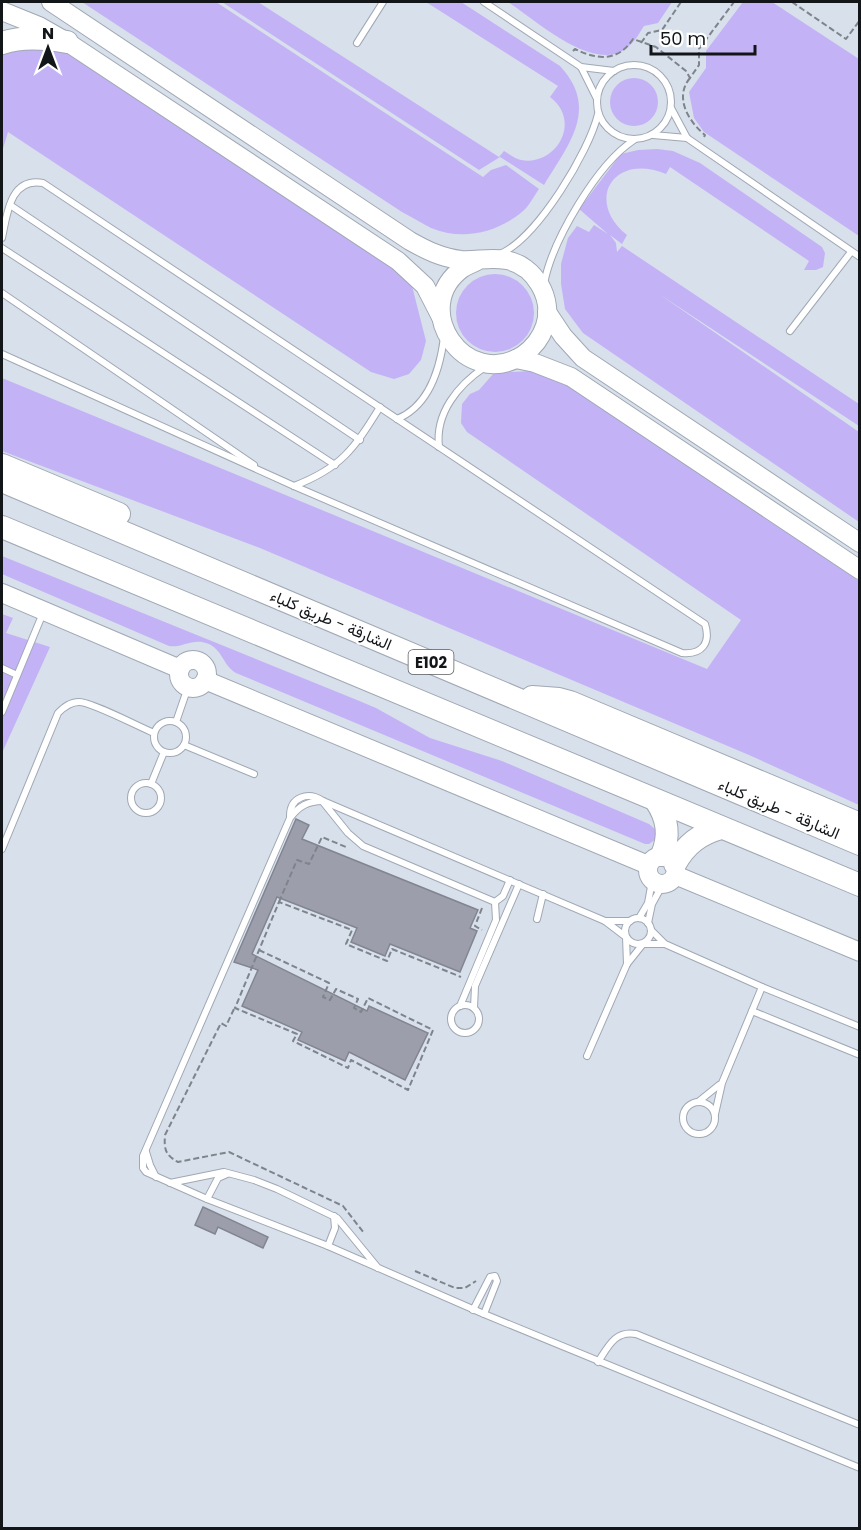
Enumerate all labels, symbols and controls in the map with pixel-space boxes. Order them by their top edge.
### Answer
north arrow [18,18,78,78]
scale bar [651,18,754,56]
text: N [42,22,54,45]
text: 50 m [660,26,706,51]
street label: الشارقة - طريق كلباء [267,584,395,656]
road number: E102 [408,650,454,674]
street label: الشارقة - طريق كلباء [715,773,843,845]

